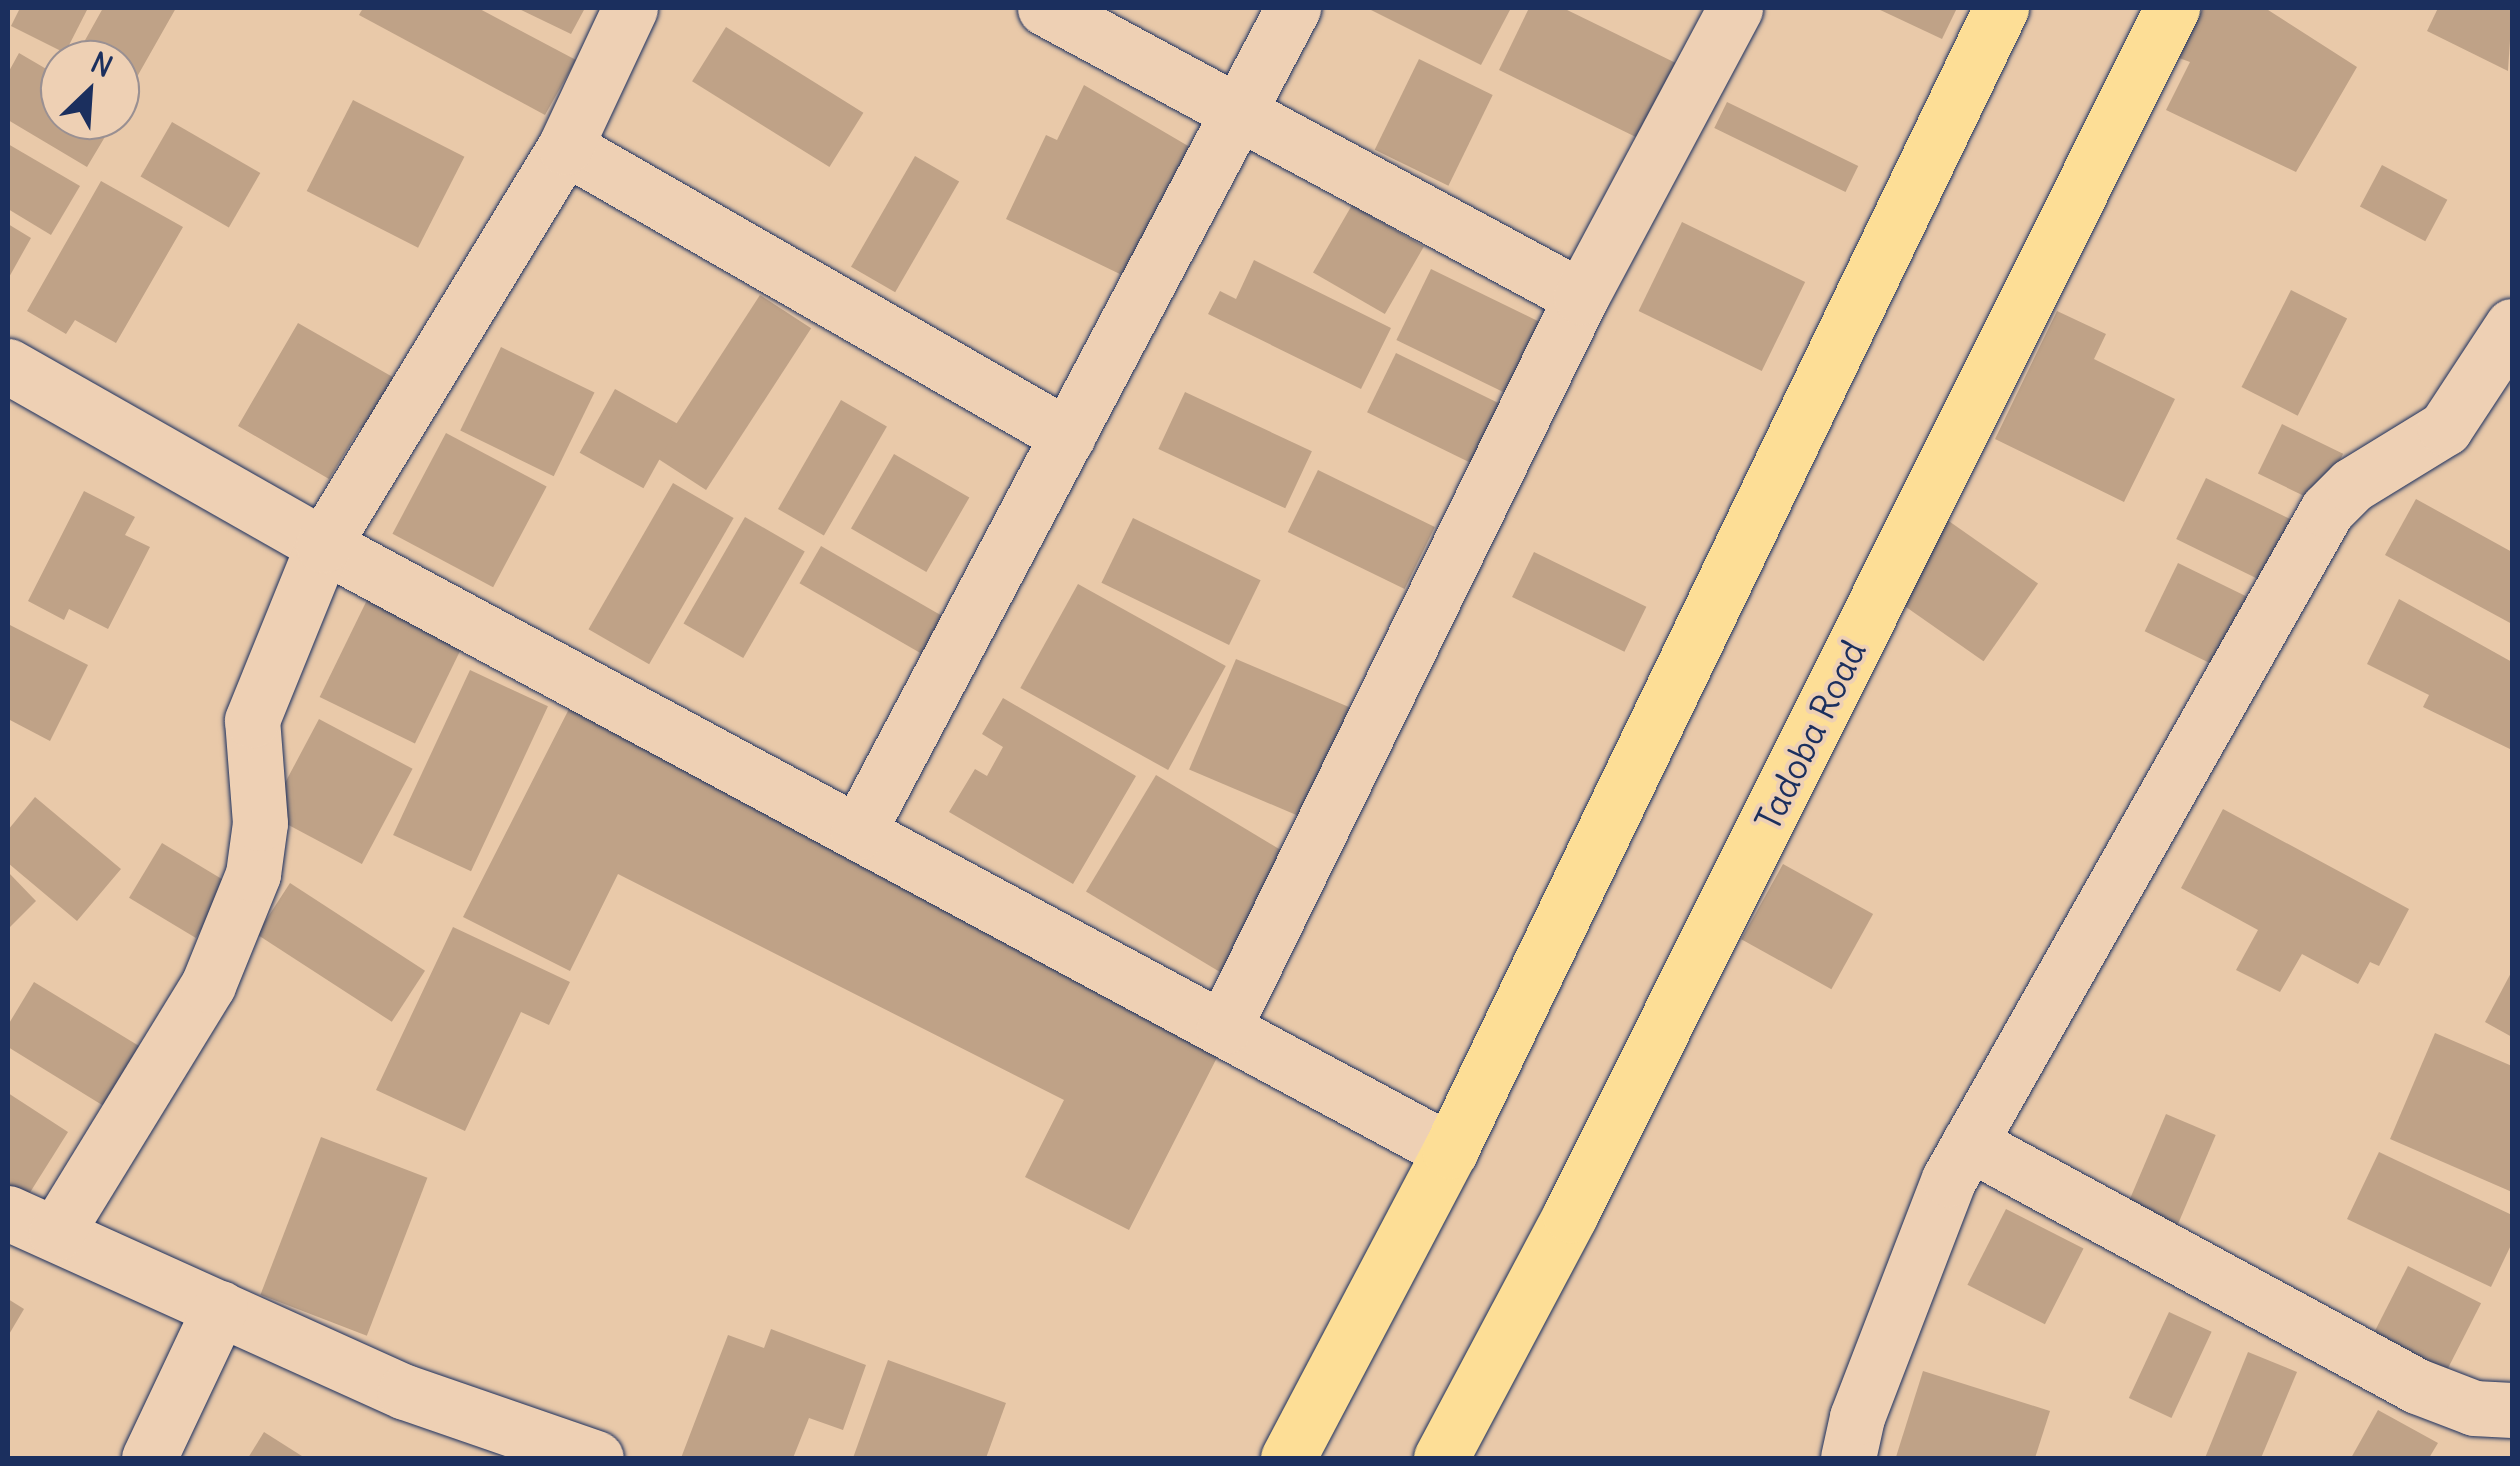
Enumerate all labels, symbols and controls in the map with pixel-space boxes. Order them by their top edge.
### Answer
north arrow [40,40,140,140]
text: N [85,44,118,85]
street label: Tadoba Road [1746,633,1874,837]

